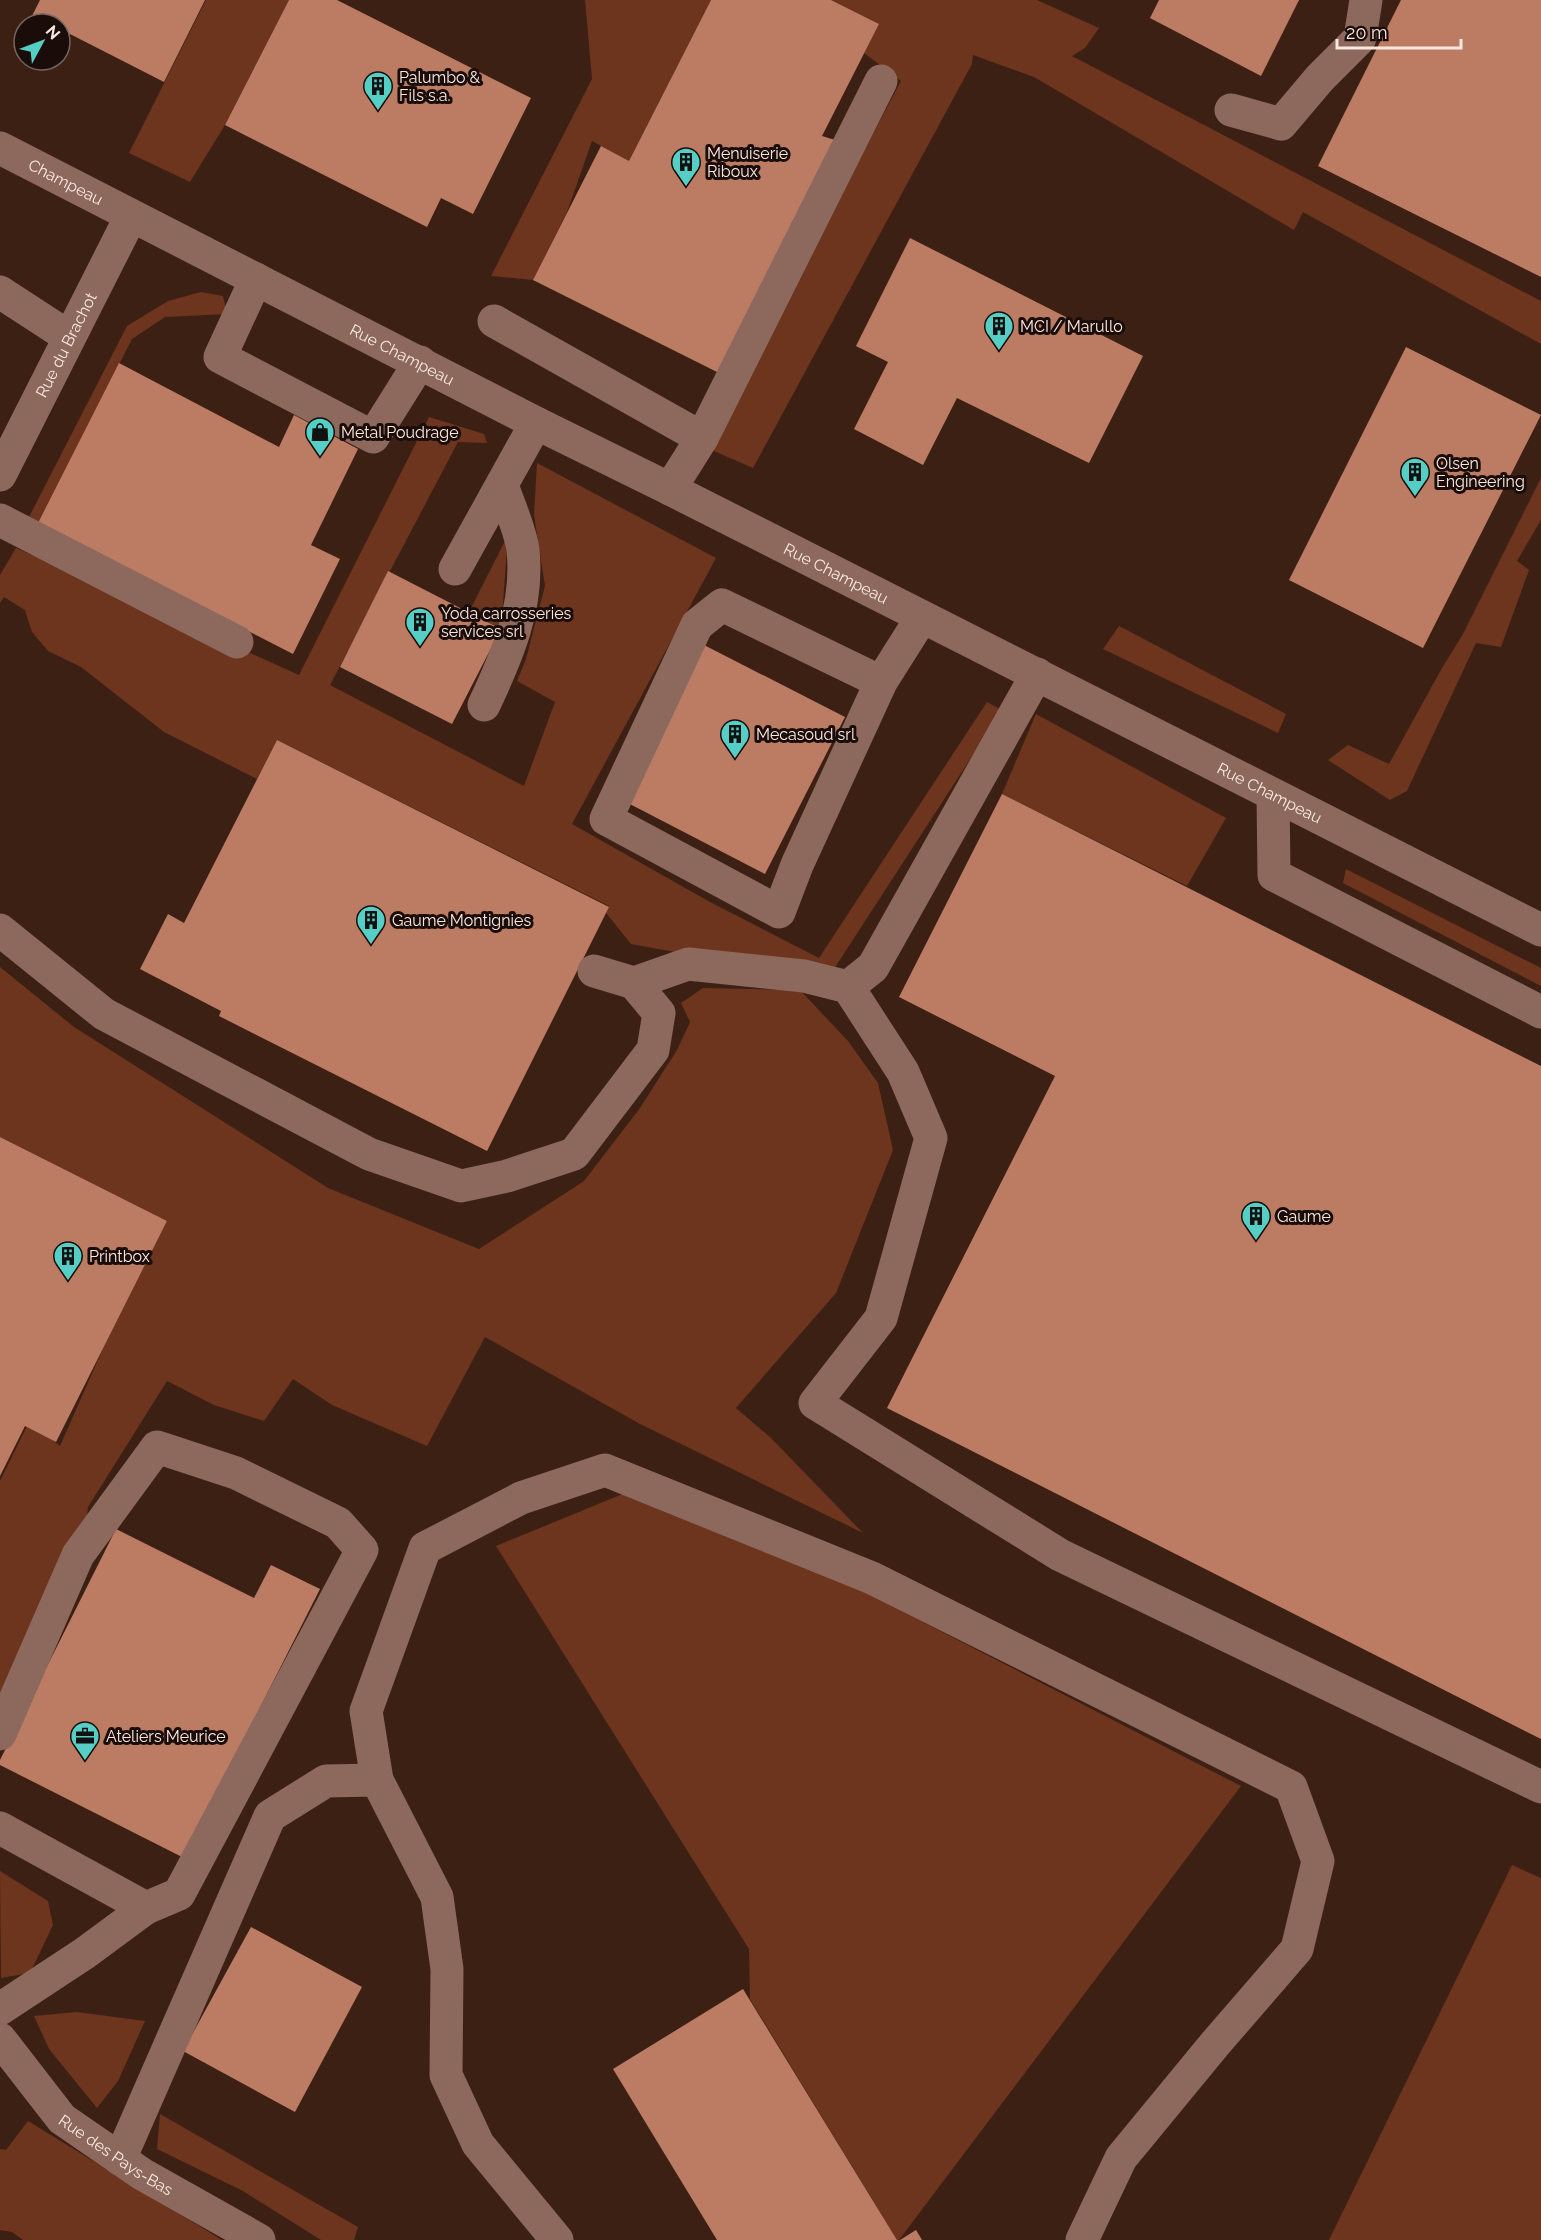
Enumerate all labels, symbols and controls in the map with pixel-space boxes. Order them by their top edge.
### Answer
north arrow [12,12,72,72]
scale bar [1337,12,1462,50]
text: N [42,22,64,43]
text: 20 m [1346,22,1388,43]
place label: Palumbo & Fils s.a. [399,68,481,105]
building icon: Palumbo & Fils s.a. [362,70,394,112]
place label: Menuiserie Riboux [707,144,788,181]
building icon: Menuiserie Riboux [670,146,702,188]
street label: Champeau [25,155,106,209]
street label: Rue du Brachot [32,289,101,400]
building icon: MCI / Marullo [983,310,1015,352]
place label: MCI / Marullo [1020,317,1123,336]
street label: Rue Champeau [347,320,457,389]
shop icon: Metal Poudrage [304,416,336,458]
place label: Metal Poudrage [341,423,459,442]
place label: Olsen Engineering [1436,454,1525,491]
building icon: Olsen Engineering [1399,456,1431,498]
street label: Rue Champeau [780,539,891,608]
place label: Yoda carrosseries services srl [441,604,572,641]
building icon: Yoda carrosseries services srl [404,606,436,648]
building icon: Mecasoud srl [719,718,751,760]
place label: Mecasoud srl [756,725,856,744]
street label: Rue Champeau [1214,759,1325,827]
building icon: Gaume Montignies [355,904,387,946]
place label: Gaume Montignies [392,911,531,930]
building icon: Gaume [1240,1200,1272,1242]
place label: Gaume [1277,1207,1331,1226]
building icon: Printbox [52,1240,84,1282]
place label: Printbox [89,1247,150,1266]
office icon: Ateliers Meurice [69,1720,101,1762]
place label: Ateliers Meurice [106,1727,226,1746]
street label: Rue des Pays-Bas [55,2111,176,2200]

